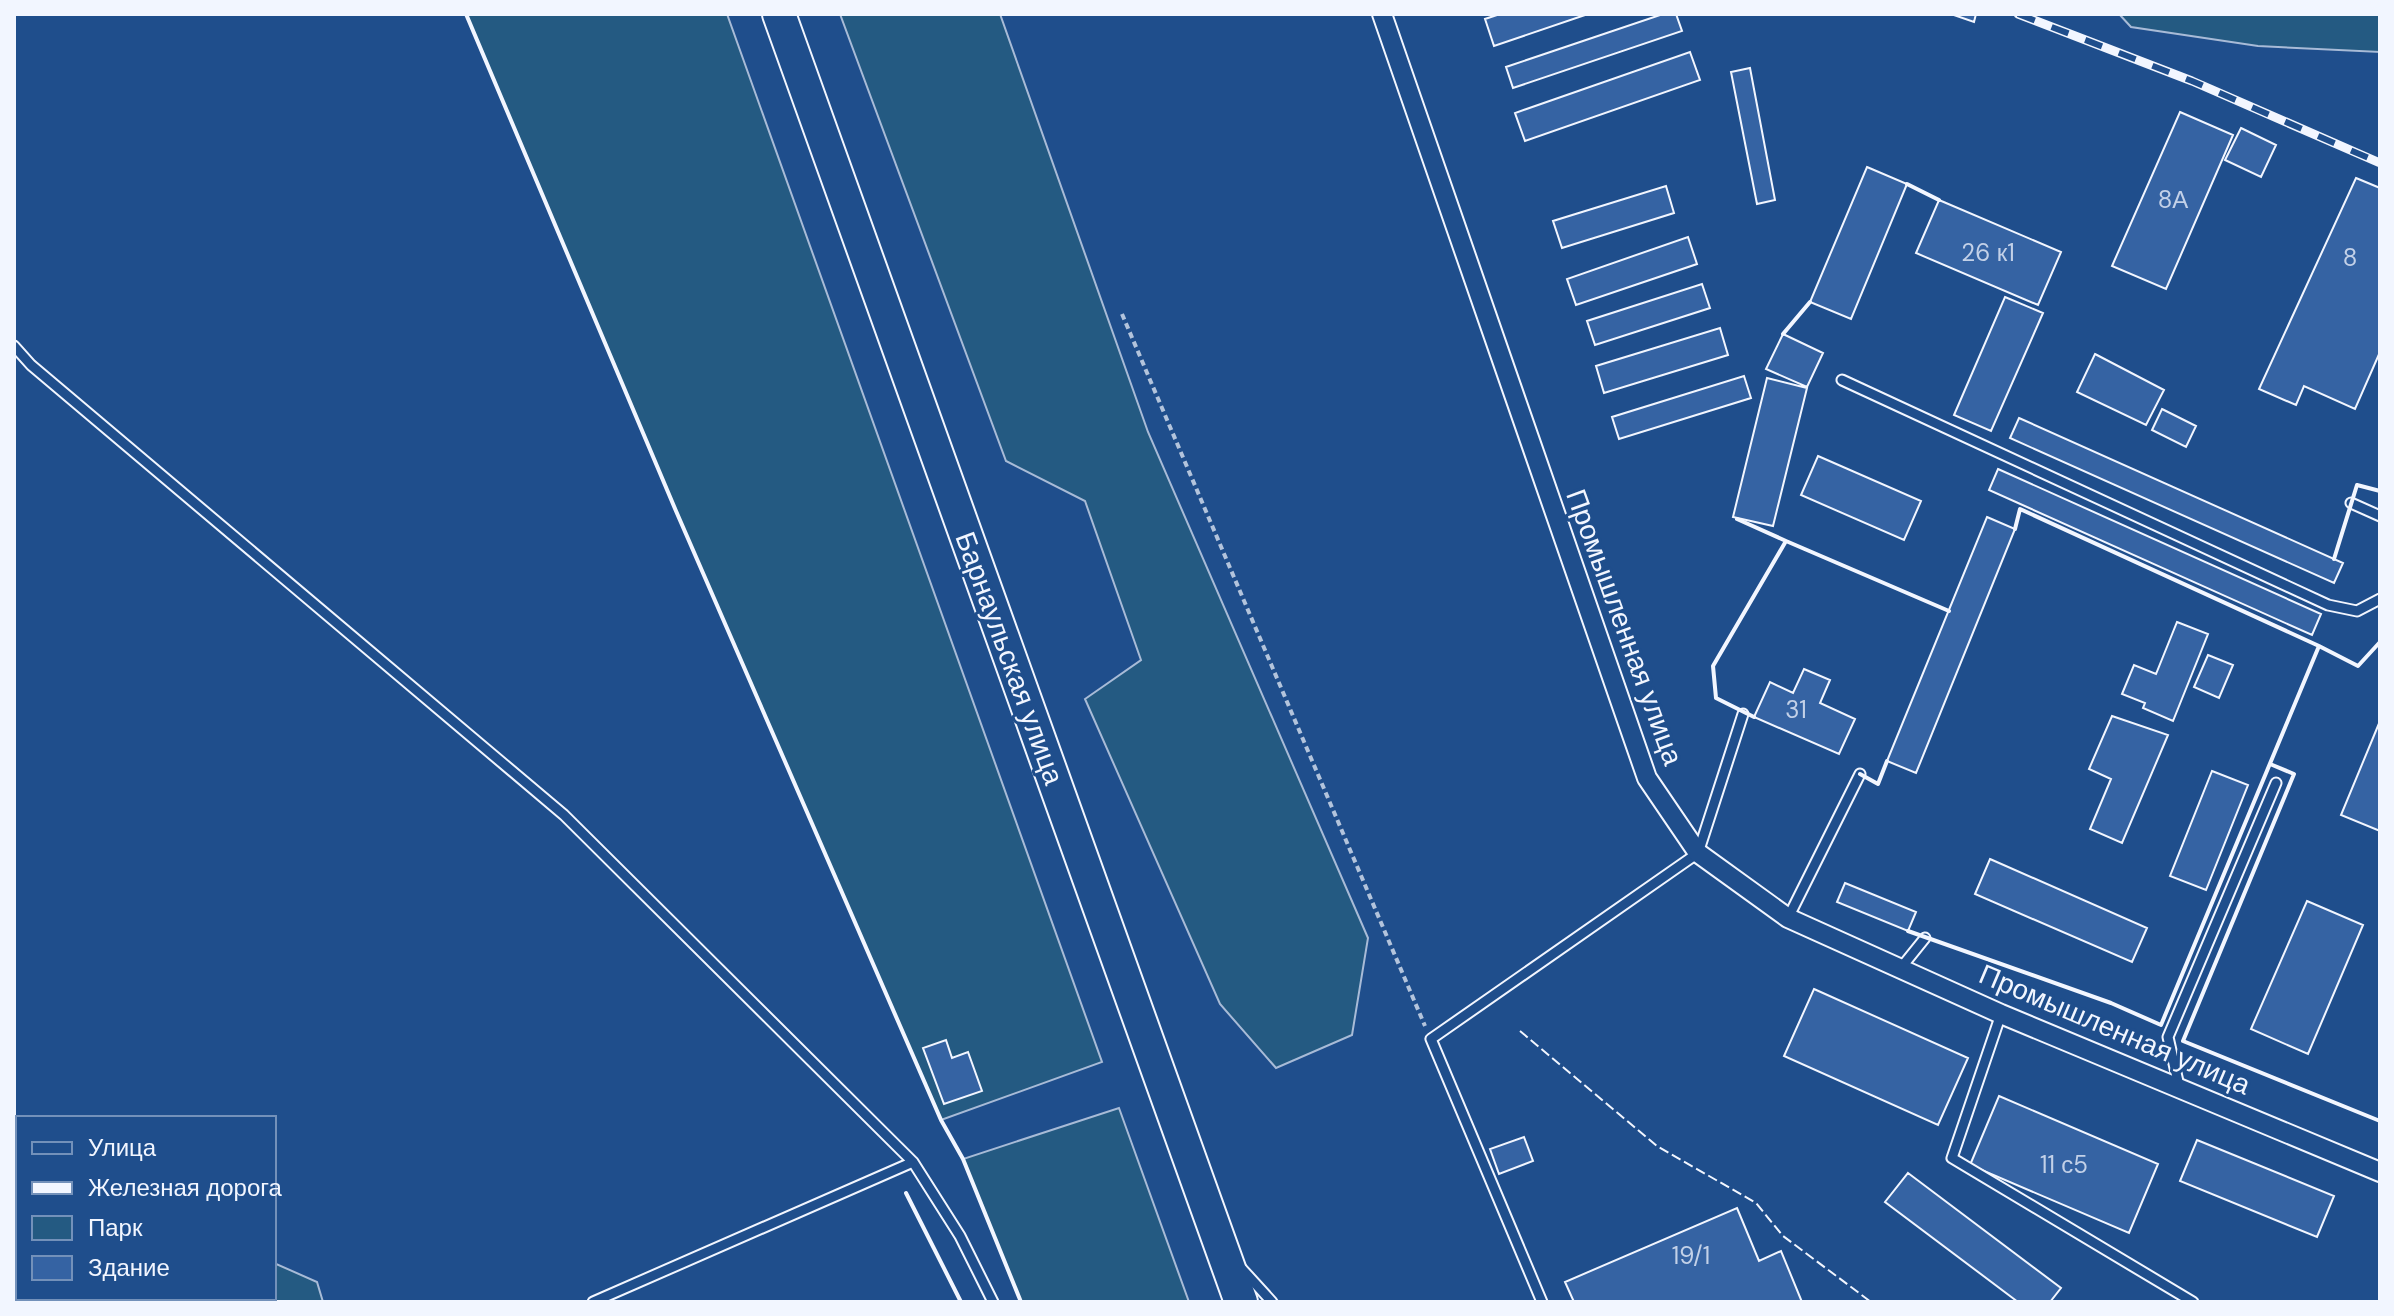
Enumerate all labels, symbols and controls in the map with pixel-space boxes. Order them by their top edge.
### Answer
house number: 8А [2158,184,2188,215]
house number: 26 к1 [1961,237,2015,268]
house number: 8 [2343,242,2357,273]
street label: Промышленная улица [1557,484,1692,771]
street label: Барнаульская улица [947,527,1073,790]
house number: 31 [1785,694,1807,725]
street label: Промышленная улица [1974,956,2256,1104]
legend [16,1116,276,1300]
text: Улица [88,1132,157,1163]
house number: 11 с5 [2040,1149,2088,1180]
text: Железная дорога [88,1172,283,1203]
text: Парк [88,1212,143,1243]
house number: 19/1 [1672,1240,1710,1271]
text: Здание [88,1252,170,1283]

